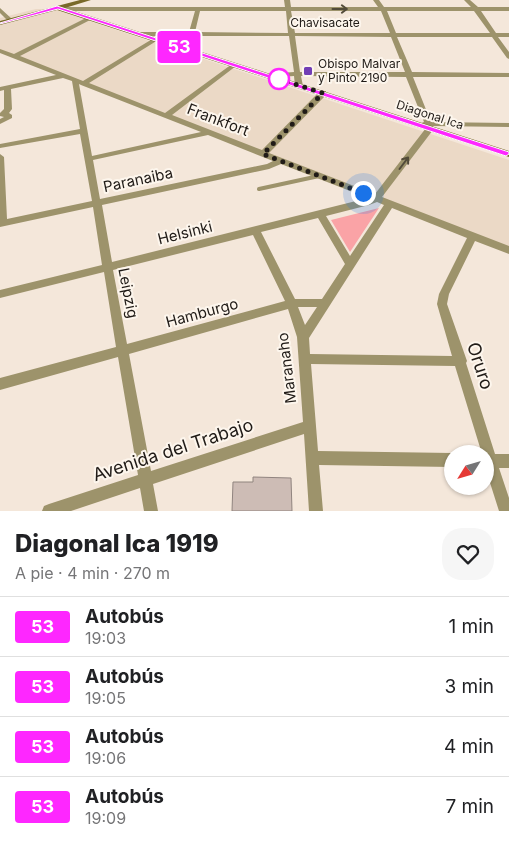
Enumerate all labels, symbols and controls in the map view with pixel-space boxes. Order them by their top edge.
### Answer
one-way arrow [331,4,347,14]
street label: Chavisacate [290,15,360,30]
line badge: 53 [156,31,202,63]
text: 53 [167,36,191,57]
place label: Obispo Malvar y Pinto 2190 [318,56,401,85]
marker: Obispo Malvar y Pinto 2190 [302,65,314,77]
unlabelled marker [268,68,290,90]
street label: Diagonal Ica [395,97,466,132]
street label: Frankfort [185,99,252,140]
one-way arrow [398,157,409,170]
street label: Paranaiba [101,163,174,196]
your location [351,181,376,206]
street label: Helsinki [156,217,214,248]
street label: Leipzig [114,266,143,320]
street label: Hamburgo [163,294,240,331]
street label: Maranaho [273,332,300,405]
street label: Oruro [463,340,498,392]
street label: Avenida del Trabajo [90,414,256,485]
north arrow [444,445,494,495]
map controls [444,445,494,495]
button: heart [442,528,494,580]
text: Diagonal Ica 1919 [15,529,219,558]
text: A pie · 4 min · 270 m [15,563,170,583]
text: Autobús [85,605,164,628]
text: 1 min [448,615,494,638]
text: 53 [31,616,54,637]
text: 19:03 [85,628,126,648]
text: Autobús [85,665,164,688]
text: 3 min [444,675,494,698]
text: 53 [31,676,54,697]
text: 19:05 [85,688,126,708]
text: Autobús [85,725,164,748]
text: 4 min [444,735,494,758]
text: 53 [31,736,54,757]
text: 19:06 [85,748,126,768]
text: Autobús [85,785,164,808]
text: 7 min [445,795,494,818]
text: 53 [31,796,54,817]
text: 19:09 [85,808,126,828]

